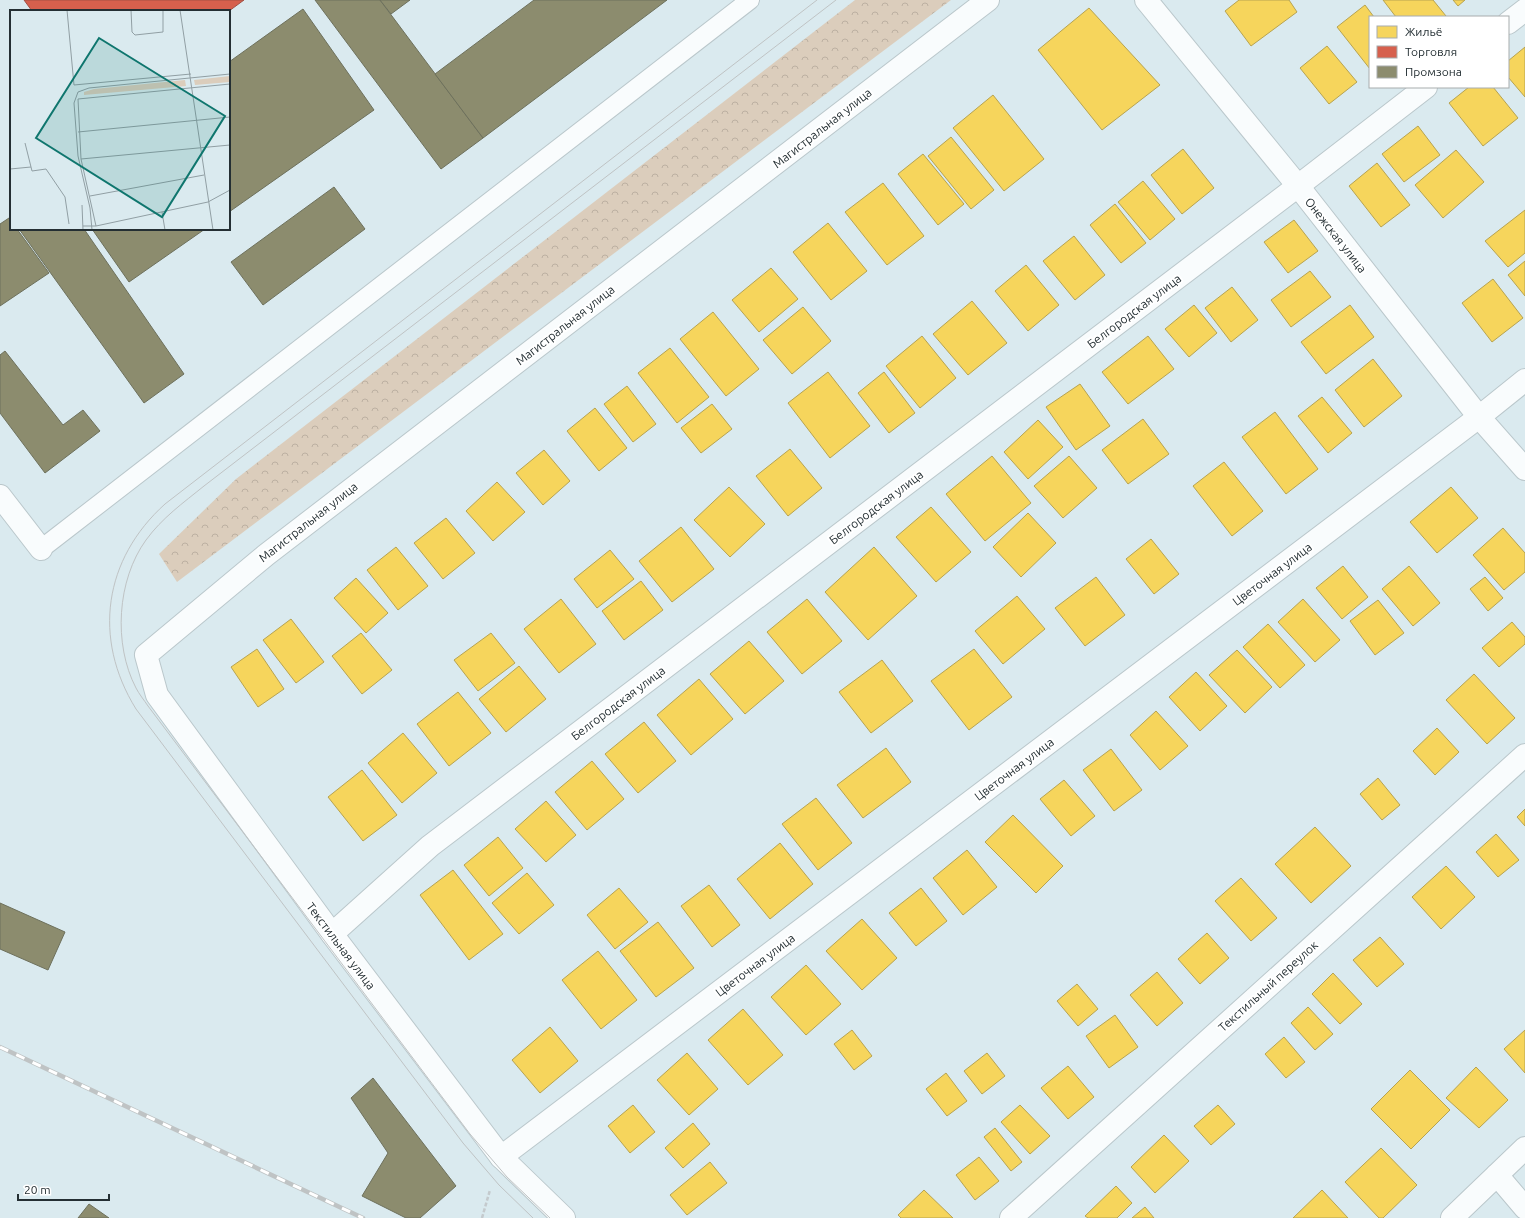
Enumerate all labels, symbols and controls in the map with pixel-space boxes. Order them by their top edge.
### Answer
inset map [10,10,230,230]
legend [1369,16,1509,88]
text: Жильё [1405,25,1442,38]
text: Торговля [1405,45,1457,58]
text: Промзона [1405,65,1462,78]
street label: Магистральная улица [770,86,874,170]
street label: Онежская улица [1303,195,1369,275]
street label: Белгородская улица [1085,272,1183,350]
street label: Магистральная улица [513,283,617,367]
street label: Белгородская улица [827,468,925,546]
street label: Магистральная улица [256,480,360,564]
street label: Цветочная улица [1230,540,1314,608]
street label: Белгородская улица [569,664,667,742]
street label: Цветочная улица [972,735,1056,803]
street label: Текстильная улица [304,900,378,992]
street label: Цветочная улица [713,931,797,999]
street label: Текстильный переулок [1216,938,1320,1034]
scale bar [18,1176,109,1202]
text: 20 m [24,1183,51,1196]

